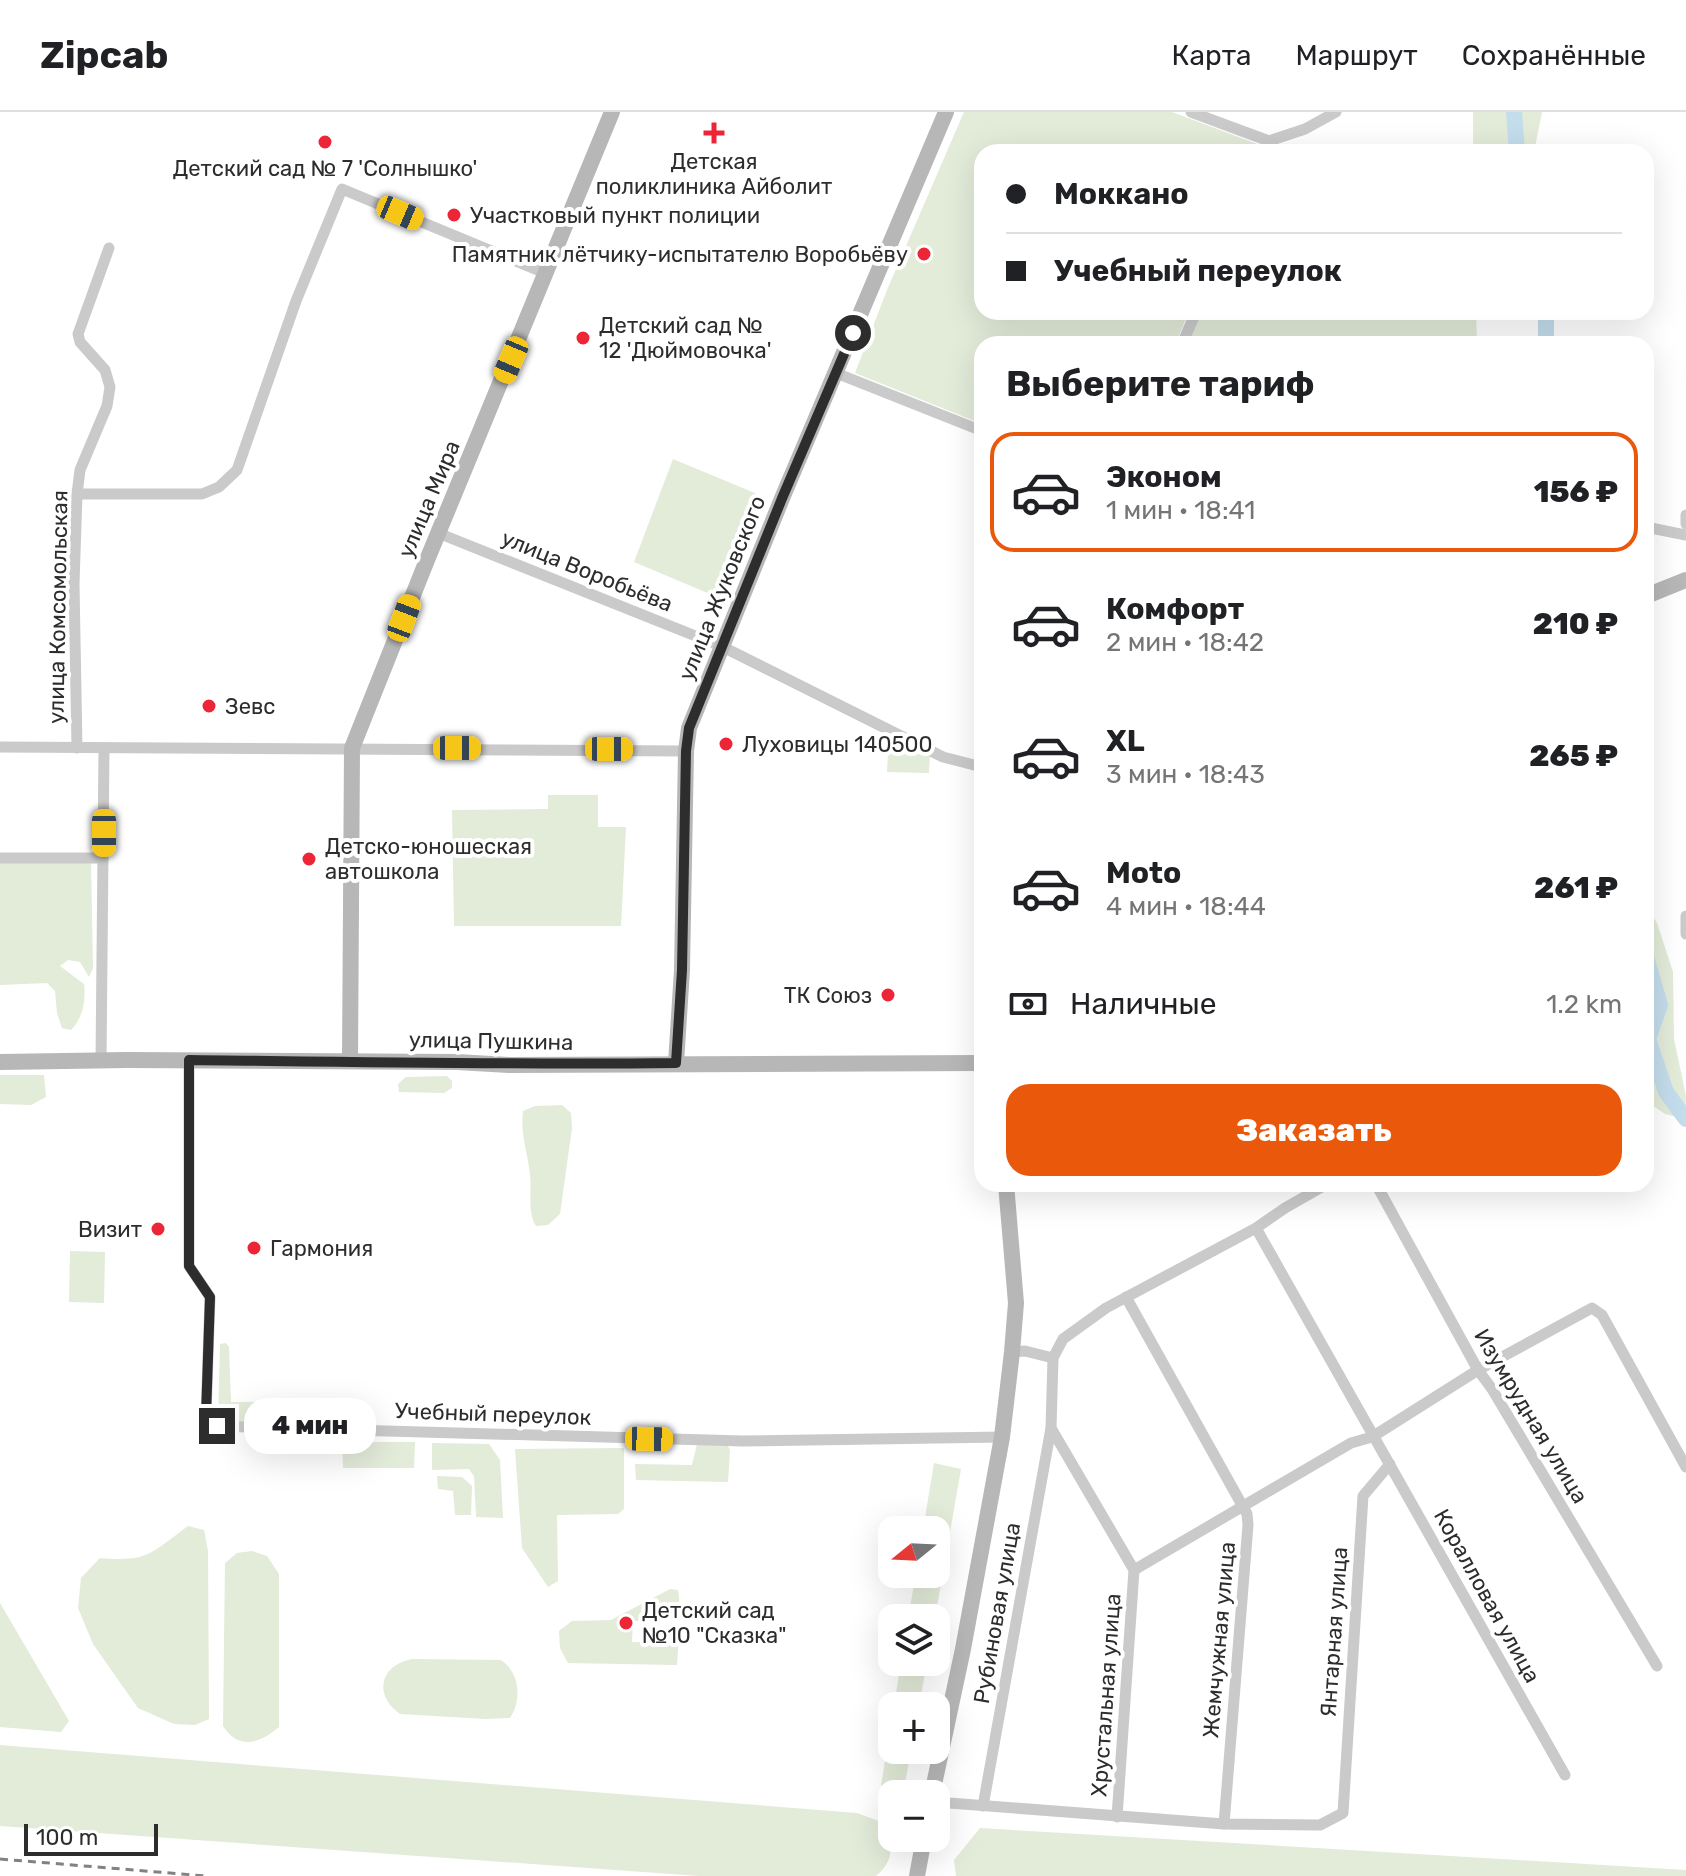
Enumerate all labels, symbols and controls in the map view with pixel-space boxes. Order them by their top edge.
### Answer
text: Zipcab [40,32,168,78]
text: Карта [1172,39,1251,72]
text: Маршрут [1295,39,1418,72]
text: Сохранённые [1462,39,1646,72]
marker: Детская поликлиника Айболит [703,122,725,144]
marker: Детский сад № 7 'Солнышко' [316,133,334,151]
place label: Детская поликлиника Айболит [596,148,832,200]
place label: Детский сад № 7 'Солнышко' [173,155,477,182]
text: Моккано [1054,176,1189,212]
car [373,193,427,233]
place label: Участковый пункт полиции [470,202,760,229]
marker: Участковый пункт полиции [445,206,463,224]
place label: Памятник лётчику-испытателю Воробьёву [452,241,908,268]
marker: Памятник лётчику-испытателю Воробьёву [915,245,933,263]
text: Учебный переулок [1054,253,1342,289]
place label: Детский сад № 12 'Дюймовочка' [599,312,771,364]
route start [835,315,871,351]
marker: Детский сад № 12 'Дюймовочка' [574,329,592,347]
car [491,333,531,387]
text: Выберите тариф [1006,362,1315,405]
street label: улица Мира [392,436,466,562]
icon: car [1010,456,1082,528]
text: Эконом [1106,459,1222,495]
text: 156 ₽ [1534,474,1618,510]
street label: улица Комсомольская [42,490,74,724]
street label: улица Жуковского [673,492,771,684]
text: 1 мин · 18:41 [1106,495,1255,526]
street label: улица Воробьёва [497,524,677,618]
icon: car [1010,588,1082,660]
car [384,591,424,645]
text: Комфорт [1106,591,1244,627]
text: 210 ₽ [1533,606,1618,642]
text: 2 мин · 18:42 [1106,627,1264,658]
place label: Зевс [225,693,275,720]
marker: Зевс [200,697,218,715]
icon: car [1010,720,1082,792]
text: XL [1106,723,1145,759]
place label: Луховицы 140500 [742,731,932,758]
marker: Луховицы 140500 [717,735,735,753]
car [433,736,481,760]
car [585,737,633,761]
text: 265 ₽ [1529,738,1618,774]
text: 3 мин · 18:43 [1106,759,1265,790]
car [92,809,116,857]
place label: Детско-юношеская автошкола [325,833,532,885]
marker: Детско-юношеская автошкола [300,850,318,868]
icon: car [1010,852,1082,924]
text: Moto [1106,855,1181,891]
text: 261 ₽ [1534,870,1618,906]
text: 4 мин · 18:44 [1106,891,1266,922]
place label: ТК Союз [784,982,872,1009]
icon: cash [1006,982,1050,1026]
marker: ТК Союз [879,986,897,1004]
text: Наличные [1070,986,1216,1022]
text: 1.2 km [1546,989,1622,1020]
street label: улица Пушкина [409,1026,573,1056]
button: Заказать [1006,1084,1622,1176]
place label: Визит [78,1216,142,1243]
marker: Визит [149,1220,167,1238]
place label: Гармония [270,1235,373,1262]
marker: Гармония [245,1239,263,1257]
street label: Изумрудная улица [1468,1324,1594,1508]
street label: Учебный переулок [394,1397,592,1431]
callout: 4 мин [245,1398,377,1454]
route end [199,1408,235,1444]
text: 4 мин [272,1410,348,1441]
car [625,1427,673,1451]
street label: Коралловая улица [1428,1504,1546,1688]
north arrow [878,1516,950,1588]
map controls [878,1516,950,1852]
street label: Рубиновая улица [968,1520,1026,1706]
street label: Жемчужная улица [1197,1541,1241,1739]
street label: Янтарная улица [1315,1546,1353,1718]
street label: Хрустальная улица [1085,1592,1127,1798]
place label: Детский сад №10 "Сказка" [642,1597,786,1649]
button: layers [878,1604,950,1676]
marker: Детский сад №10 "Сказка" [617,1614,635,1632]
button: + [878,1692,950,1764]
button: − [878,1780,950,1852]
scale bar [24,1820,158,1856]
text: 100 m [36,1824,98,1851]

